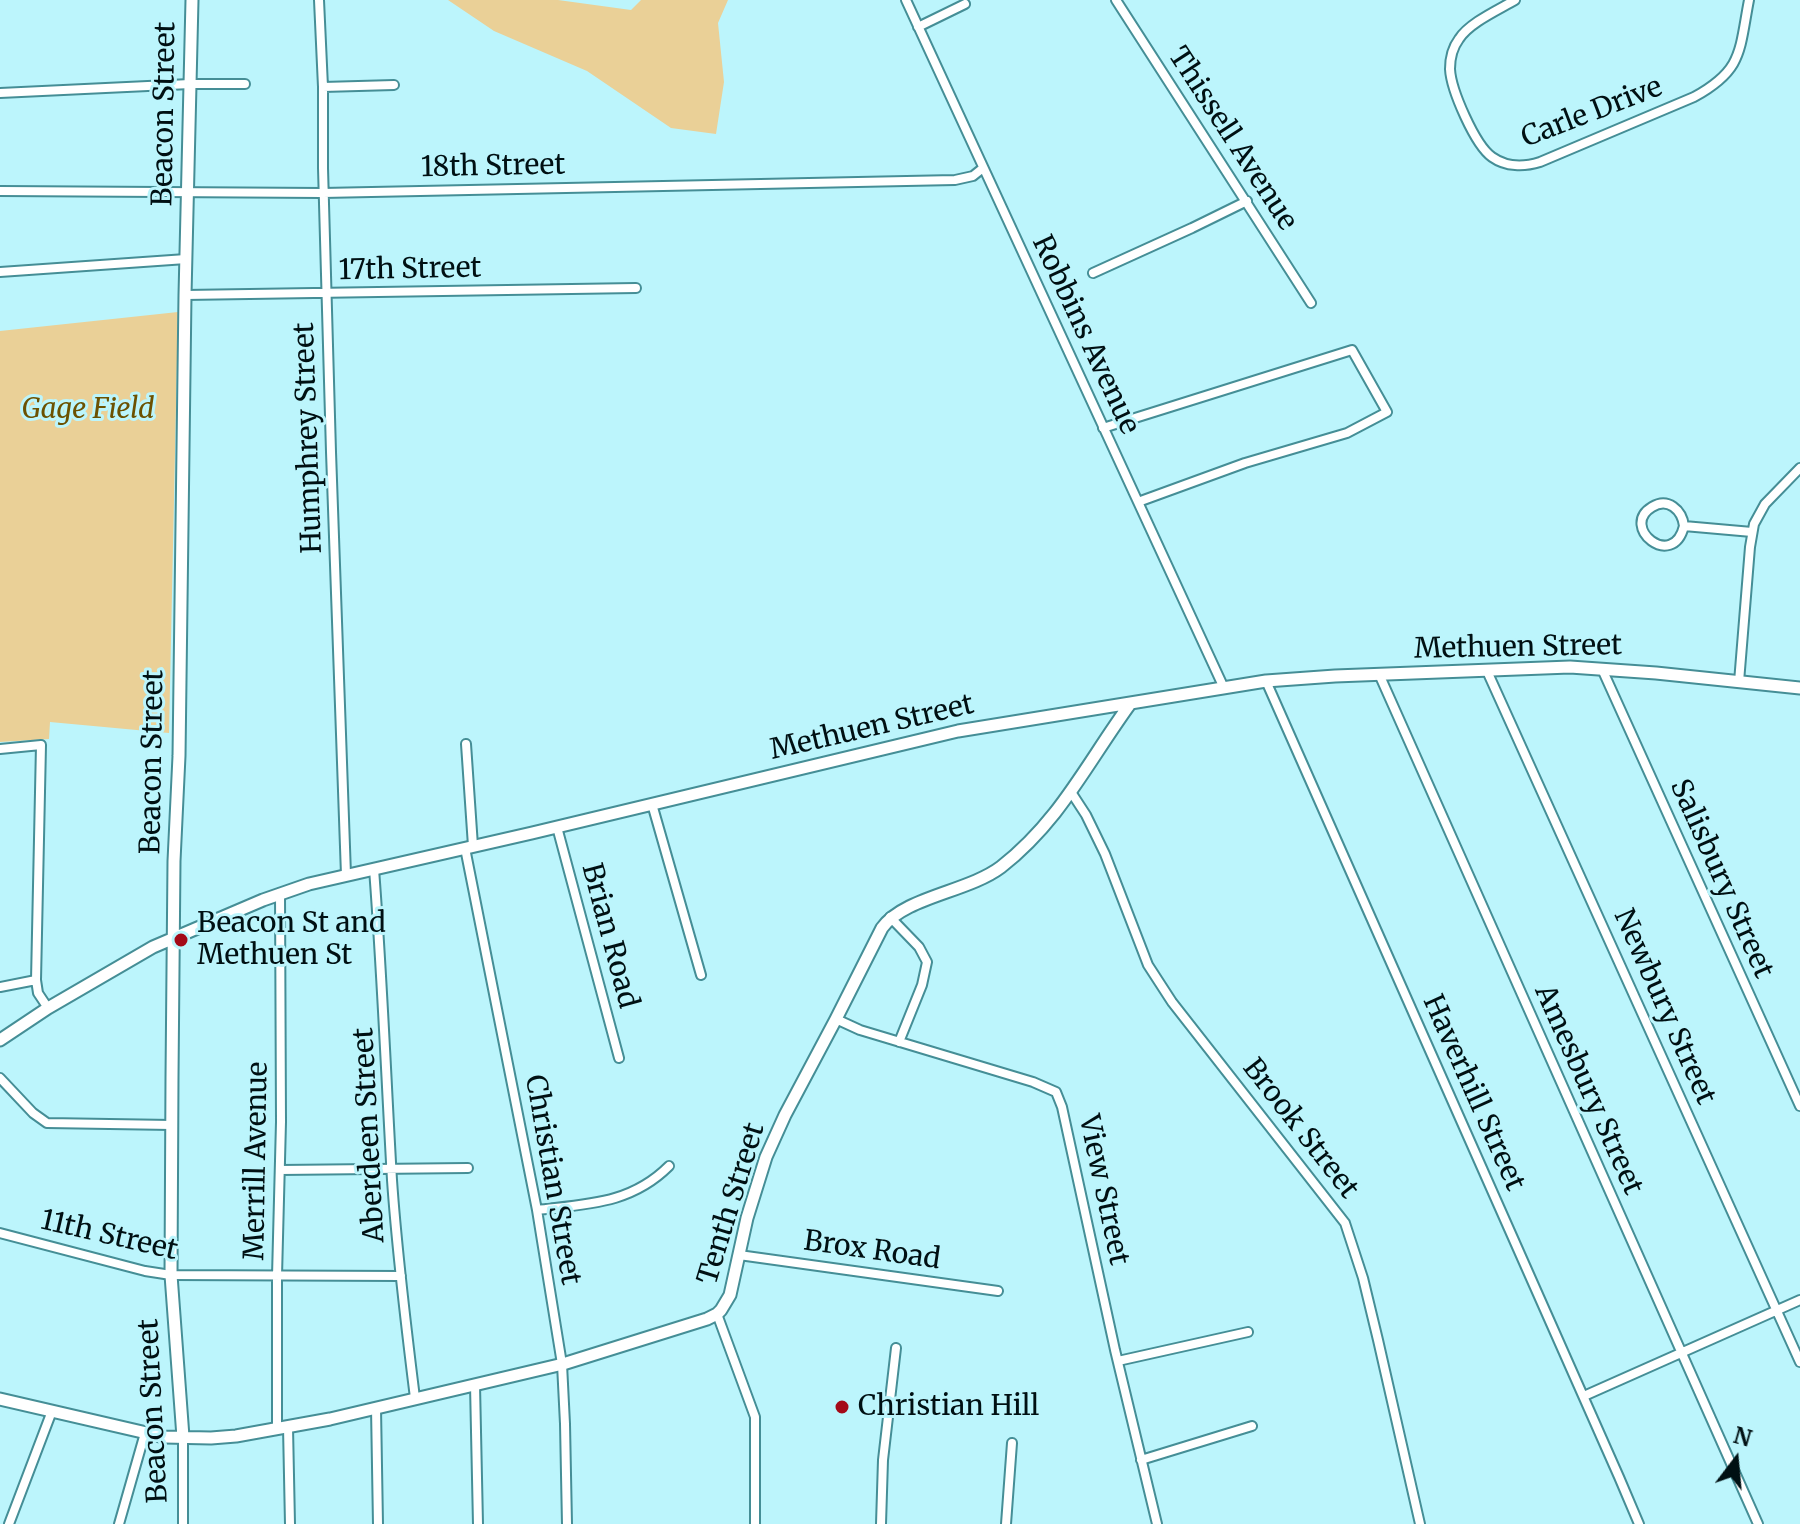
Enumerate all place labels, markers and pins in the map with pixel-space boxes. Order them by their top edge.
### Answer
place label: Beacon St and Methuen St [197,907,386,973]
marker: Beacon St and Methuen St [172,931,190,949]
place label: Christian Hill [858,1390,1039,1424]
marker: Christian Hill [833,1398,851,1416]

